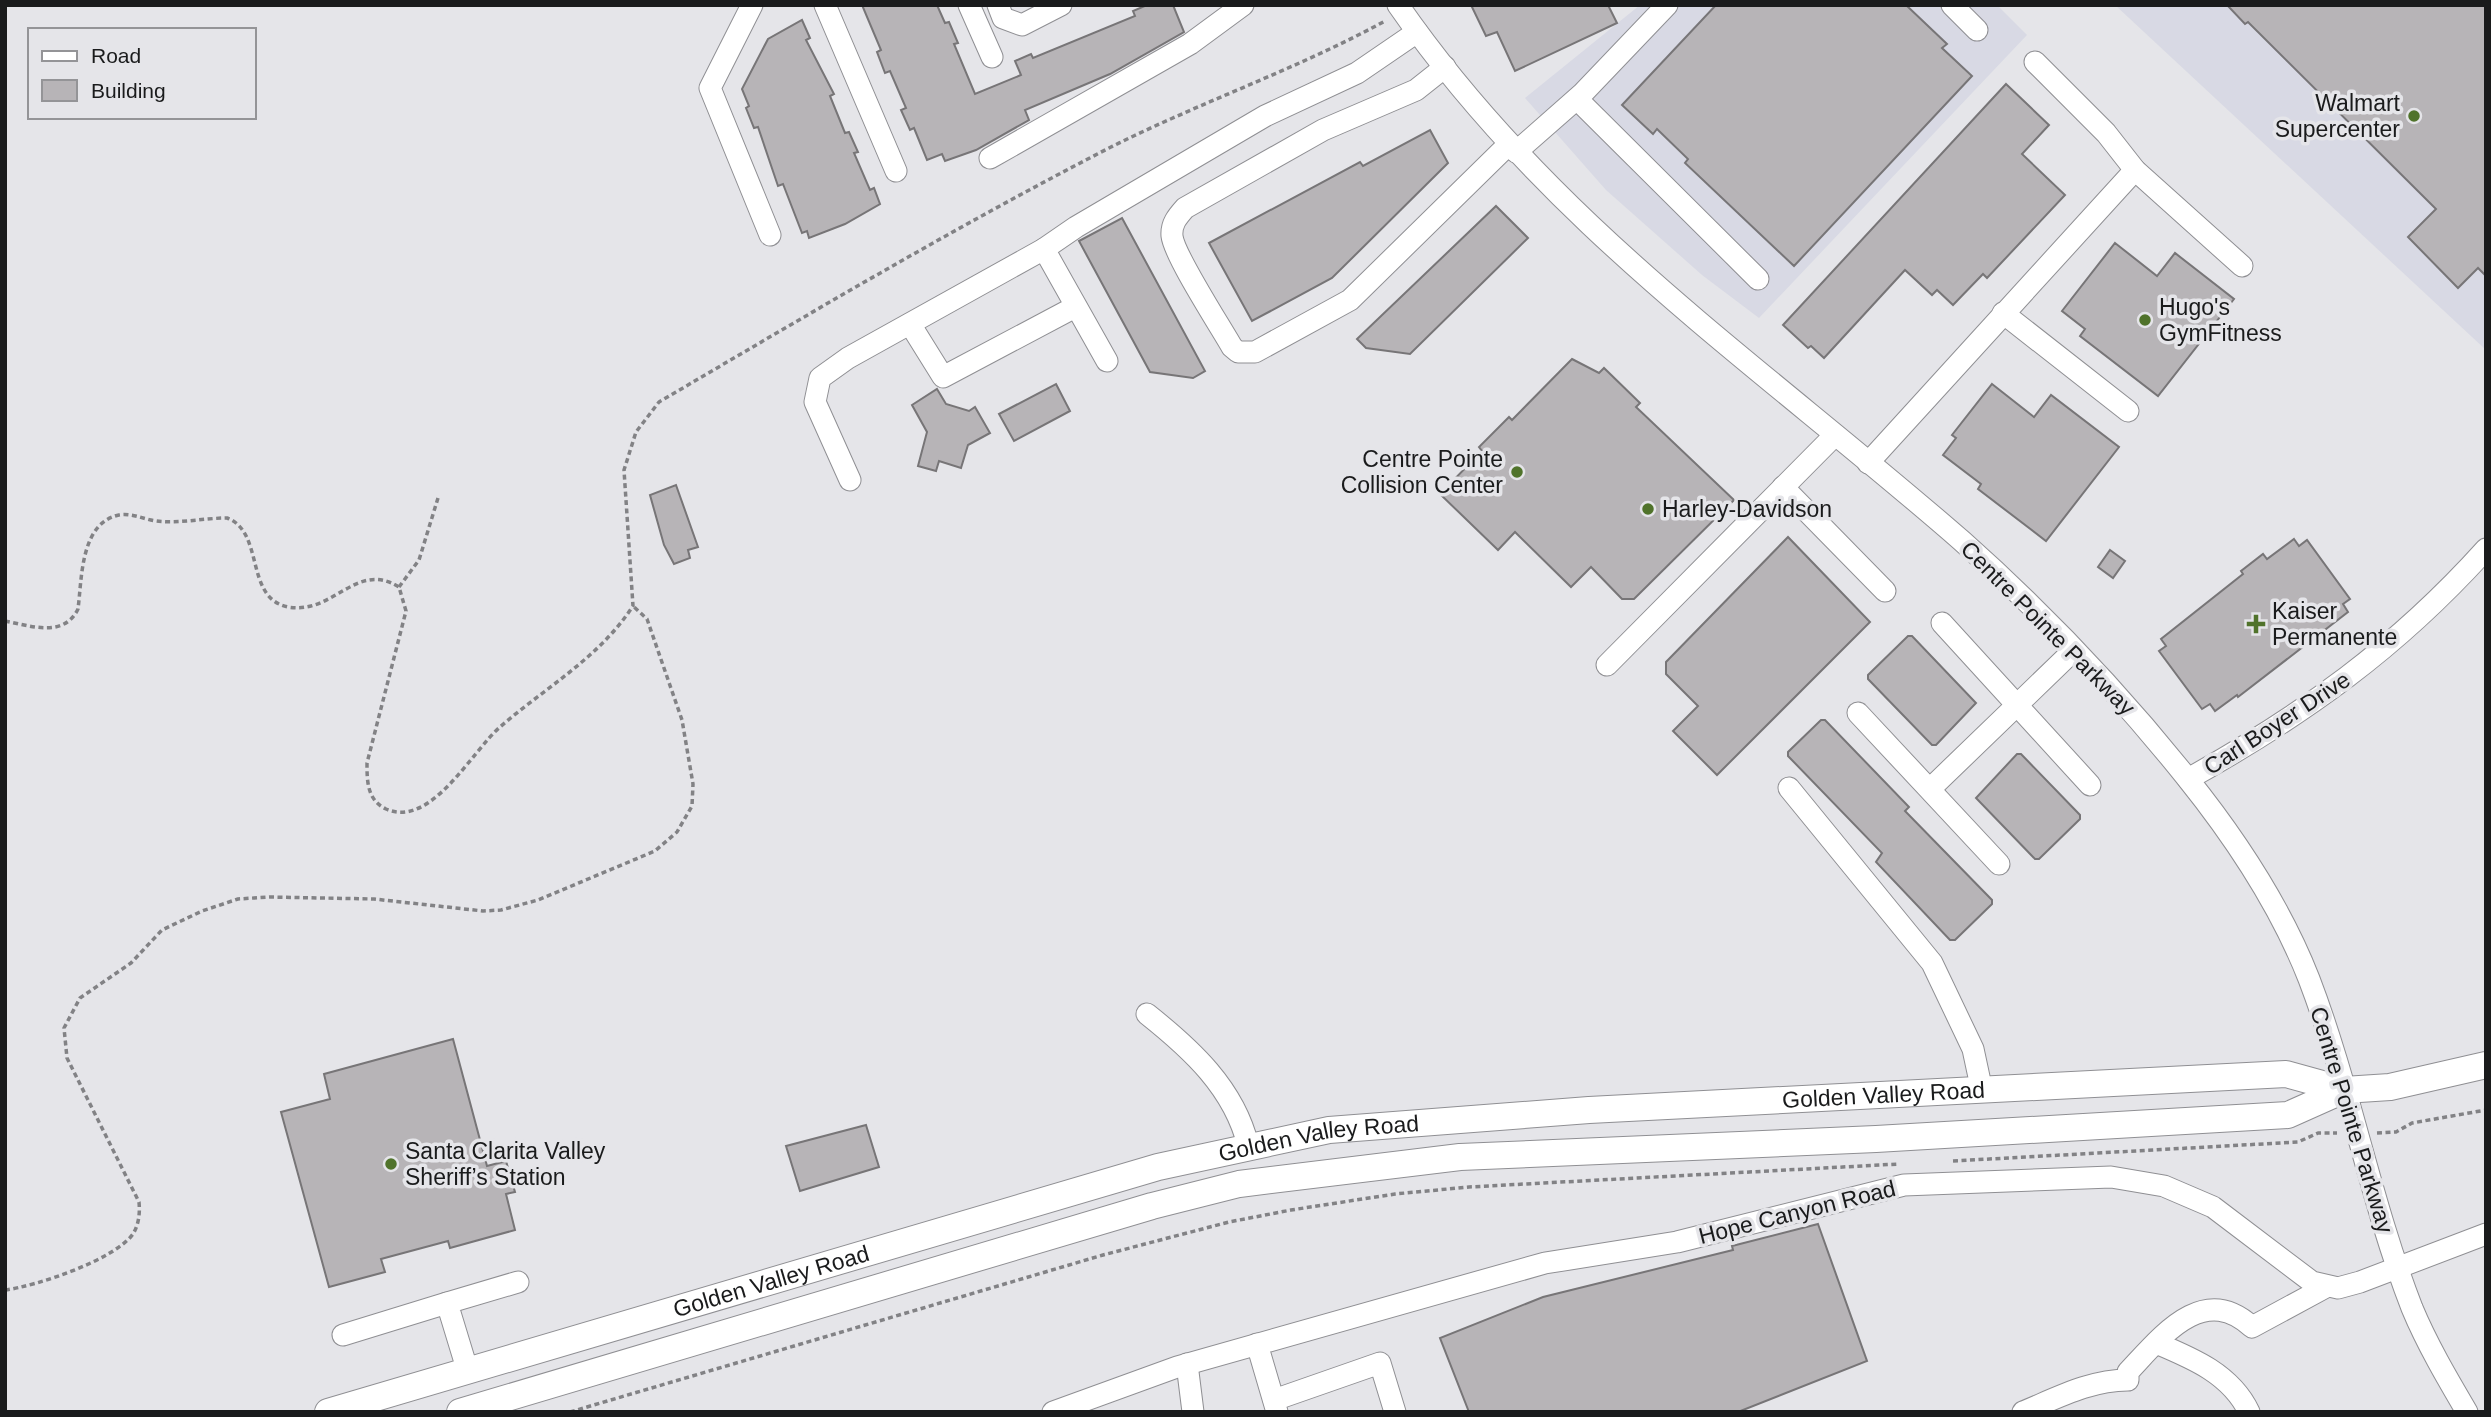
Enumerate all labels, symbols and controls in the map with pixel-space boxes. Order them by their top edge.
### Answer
legend [28,28,256,119]
text: Road [91,44,141,67]
text: Building [91,79,166,102]
place label: Walmart Supercenter [2275,90,2401,142]
marker: Walmart Supercenter [2406,108,2422,124]
place label: Hugo's GymFitness [2159,294,2282,346]
marker: Hugo's GymFitness [2137,312,2153,328]
place label: Centre Pointe Collision Center [1341,446,1503,498]
marker: Centre Pointe Collision Center [1509,464,1525,480]
place label: Harley-Davidson [1662,496,1832,522]
marker: Harley-Davidson [1640,501,1656,517]
street label: Centre Pointe Parkway [1956,536,2141,721]
place label: Kaiser Permanente [2272,598,2397,650]
marker: Kaiser Permanente [2246,614,2266,634]
street label: Carl Boyer Drive [2199,666,2355,780]
street label: Centre Pointe Parkway [2305,1004,2399,1237]
street label: Golden Valley Road [1781,1077,1986,1113]
street label: Golden Valley Road [1216,1110,1420,1167]
place label: Santa Clarita Valley Sheriff’s Station [405,1138,606,1190]
marker: Santa Clarita Valley Sheriff’s Station [383,1156,399,1172]
street label: Hope Canyon Road [1696,1175,1898,1249]
street label: Golden Valley Road [670,1240,872,1322]

